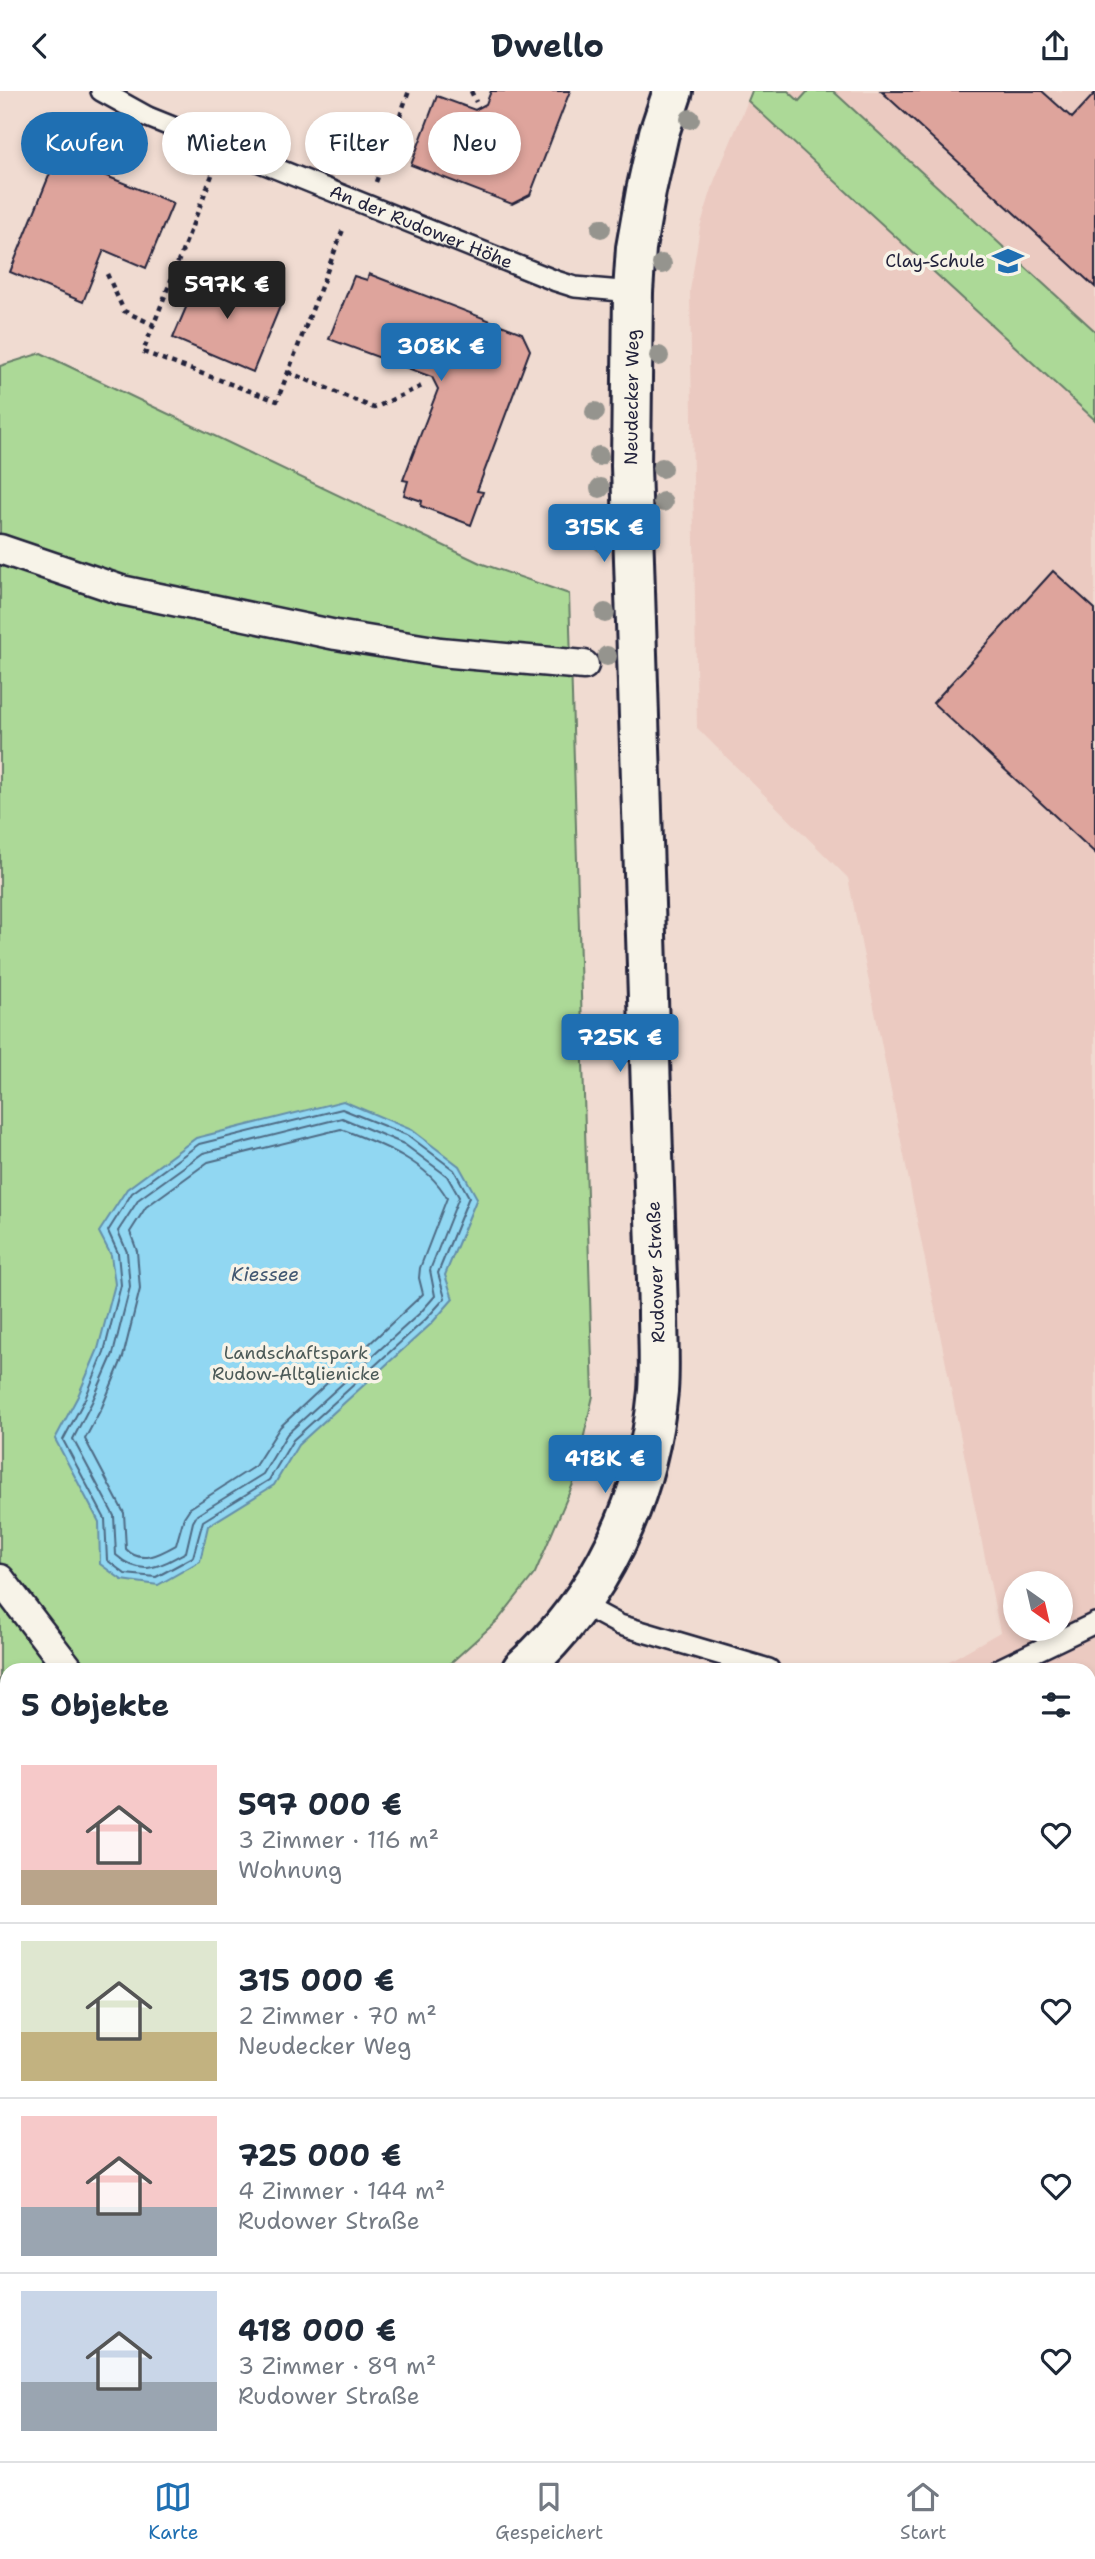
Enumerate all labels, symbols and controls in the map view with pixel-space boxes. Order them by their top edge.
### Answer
text: Dwello [491,24,604,67]
icon: back [21,27,59,65]
icon: share [1036,27,1074,65]
chip: Kaufen [21,112,148,175]
chip: Mieten [162,112,291,175]
chip: Filter [305,112,414,175]
chip: Neu [428,112,521,175]
street label: An der Rudower Höhe [326,179,516,274]
school or university icon: Clay-Schule [991,244,1025,278]
place label: Clay-Schule [885,249,985,273]
pin: 597K € [170,261,284,321]
text: 597K € [184,269,270,299]
pin: 308K € [384,323,498,383]
street label: Neudecker Weg [619,329,645,465]
text: 308K € [397,331,485,361]
pin: 315K € [547,505,661,564]
text: 315K € [564,512,644,542]
pin: 725K € [563,1014,677,1074]
text: 725K € [578,1022,662,1052]
street label: Rudower Straße [642,1201,670,1343]
water label: Kiessee [231,1262,299,1287]
park label: Landschaftspark Rudow-Altglienicke [212,1341,380,1386]
pin: 418K € [548,1435,662,1495]
text: 418K € [565,1443,645,1473]
north arrow [1003,1571,1073,1641]
map controls [1003,1571,1073,1641]
text: 5 Objekte [21,1685,169,1726]
icon: filters [1037,1686,1075,1724]
text: 597 000 € [238,1784,402,1825]
icon: home [77,1793,161,1877]
icon: heart [1037,1816,1075,1854]
text: 3 Zimmer · 116 m² [238,1825,439,1855]
text: Wohnung [238,1855,342,1885]
text: 315 000 € [238,1960,394,2001]
icon: home [77,1969,161,2053]
icon: heart [1037,1992,1075,2030]
text: 2 Zimmer · 70 m² [238,2001,437,2031]
text: Neudecker Weg [238,2031,411,2061]
text: 725 000 € [238,2135,402,2176]
icon: home [77,2144,161,2228]
icon: heart [1037,2167,1075,2205]
text: 4 Zimmer · 144 m² [238,2176,445,2206]
text: Rudower Straße [238,2206,420,2236]
text: 418 000 € [238,2310,396,2351]
icon: home [77,2319,161,2403]
icon: heart [1037,2342,1075,2380]
text: 3 Zimmer · 89 m² [238,2351,436,2381]
text: Rudower Straße [238,2381,420,2411]
tab: Karte [148,2478,199,2545]
tab: Gespeichert [495,2478,603,2545]
tab: Start [900,2478,947,2545]

